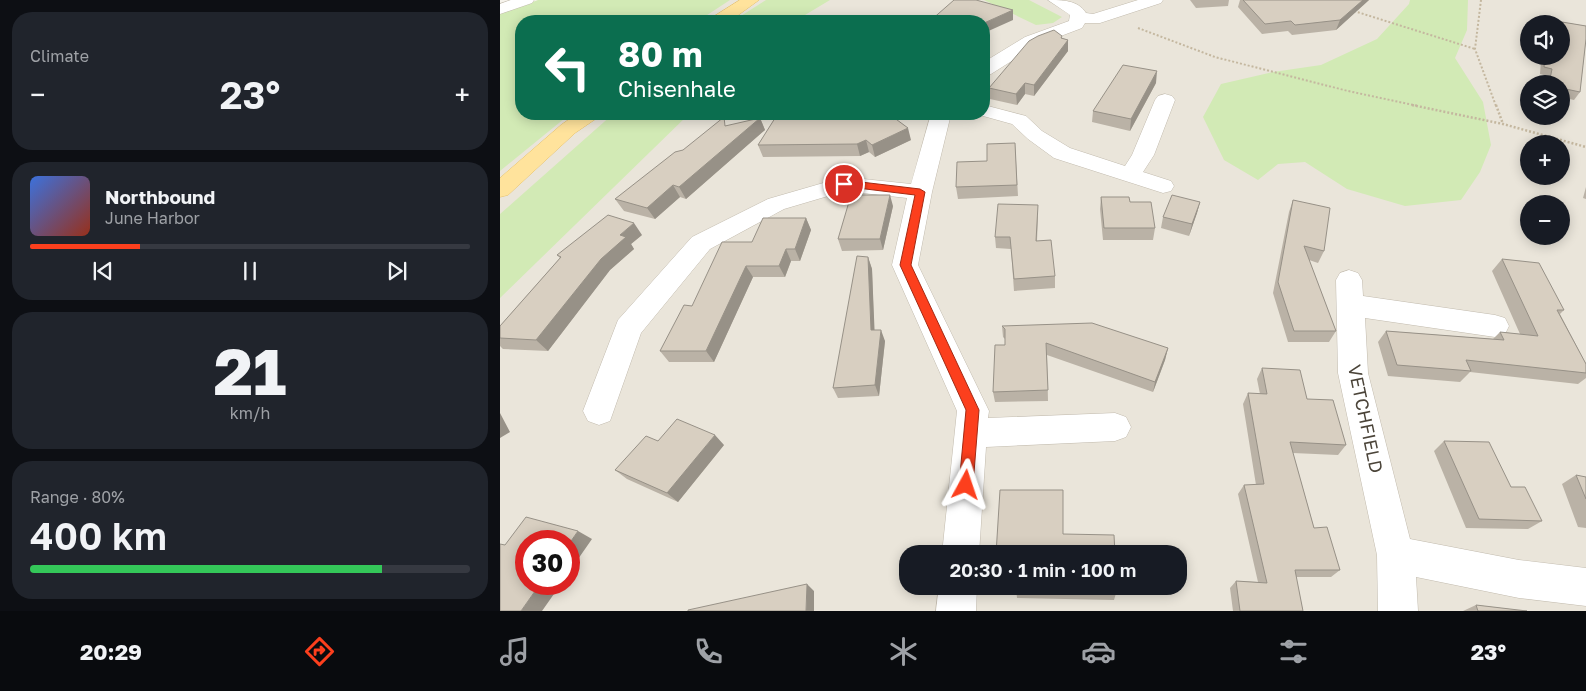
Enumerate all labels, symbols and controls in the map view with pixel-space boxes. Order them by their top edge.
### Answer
map controls [1520,15,1570,245]
button: sound [1520,15,1570,65]
text: 80 m [618,33,703,75]
icon: left [535,35,600,100]
text: Climate [30,46,89,66]
text: 23° [220,72,280,117]
text: Chisenhale [618,75,736,102]
button: layers [1520,75,1570,125]
text: − [30,78,45,111]
text: + [455,78,470,111]
button: + [1520,135,1570,185]
pin [823,163,865,205]
icon: arrive [830,170,858,198]
text: Northbound [105,185,215,208]
button: − [1520,195,1570,245]
text: June Harbor [105,208,200,228]
icon: previous [89,257,117,285]
icon: pause [236,257,264,285]
icon: next [383,257,411,285]
text: 21 [213,331,287,409]
street label: VETCHFIELD [1344,363,1388,475]
text: km/h [230,403,270,423]
position arrow [939,458,991,510]
text: Range · 80% [30,487,125,507]
text: 400 km [30,513,167,558]
speed limit sign: 30 [515,530,580,595]
text: 20:30 · 1 min · 100 m [950,558,1136,581]
icon: directions [302,634,337,669]
icon: music [497,634,532,669]
icon: phone [691,634,726,669]
icon: climate [886,634,921,669]
icon: car [1081,634,1116,669]
icon: filters [1276,634,1311,669]
text: 20:29 [80,638,142,665]
text: 23° [1471,638,1506,665]

